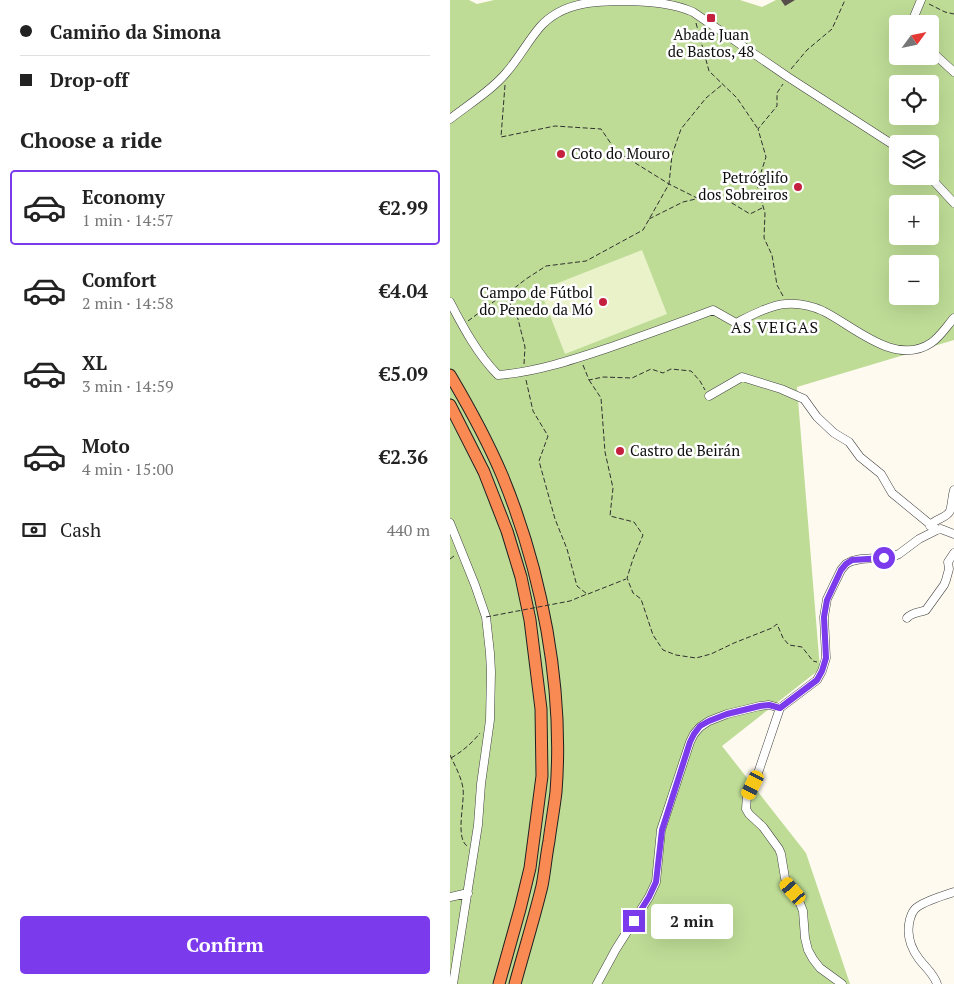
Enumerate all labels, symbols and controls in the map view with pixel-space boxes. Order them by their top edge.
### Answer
marker: Abade Juan de Bastos, 48 [705,12,717,24]
north arrow [889,15,939,65]
map controls [889,15,939,305]
text: Camiño da Simona [50,19,221,44]
place label: Abade Juan de Bastos, 48 [668,24,754,61]
text: Drop-off [50,67,128,92]
button: locate [889,75,939,125]
text: Choose a ride [20,125,162,154]
button: layers [889,135,939,185]
place label: Coto do Mouro [571,143,670,163]
marker: Coto do Mouro [555,148,567,160]
place label: Petróglifo dos Sobreiros [698,167,788,204]
marker: Petróglifo dos Sobreiros [792,181,804,193]
text: Economy [82,184,165,209]
icon: car [22,185,67,230]
text: €2.99 [379,195,428,220]
button: + [889,195,939,245]
text: 1 min · 14:57 [82,209,174,231]
button: − [889,255,939,305]
text: Comfort [82,267,157,292]
icon: car [22,268,67,313]
text: €4.04 [379,278,428,303]
place label: Campo de Fútbol do Penedo da Mó [479,282,593,319]
text: 2 min · 14:58 [82,292,174,314]
marker: Campo de Fútbol do Penedo da Mó [597,296,609,308]
district label: AS VEIGAS [731,316,819,338]
text: XL [82,350,107,375]
icon: car [22,351,67,396]
text: €5.09 [379,361,428,386]
text: 3 min · 14:59 [82,375,174,397]
text: Moto [82,433,130,458]
icon: car [22,434,67,479]
place label: Castro de Beirán [630,440,740,460]
text: €2.36 [379,444,428,469]
marker: Castro de Beirán [614,445,626,457]
text: 4 min · 15:00 [82,458,174,480]
icon: cash [20,516,48,544]
text: Cash [60,517,101,542]
text: 440 m [387,519,430,541]
route start [873,547,895,569]
car [739,768,766,802]
car [777,875,808,907]
callout: 2 min [652,904,734,938]
route end [623,910,645,932]
text: 2 min [670,910,714,932]
button: Confirm [20,916,430,974]

